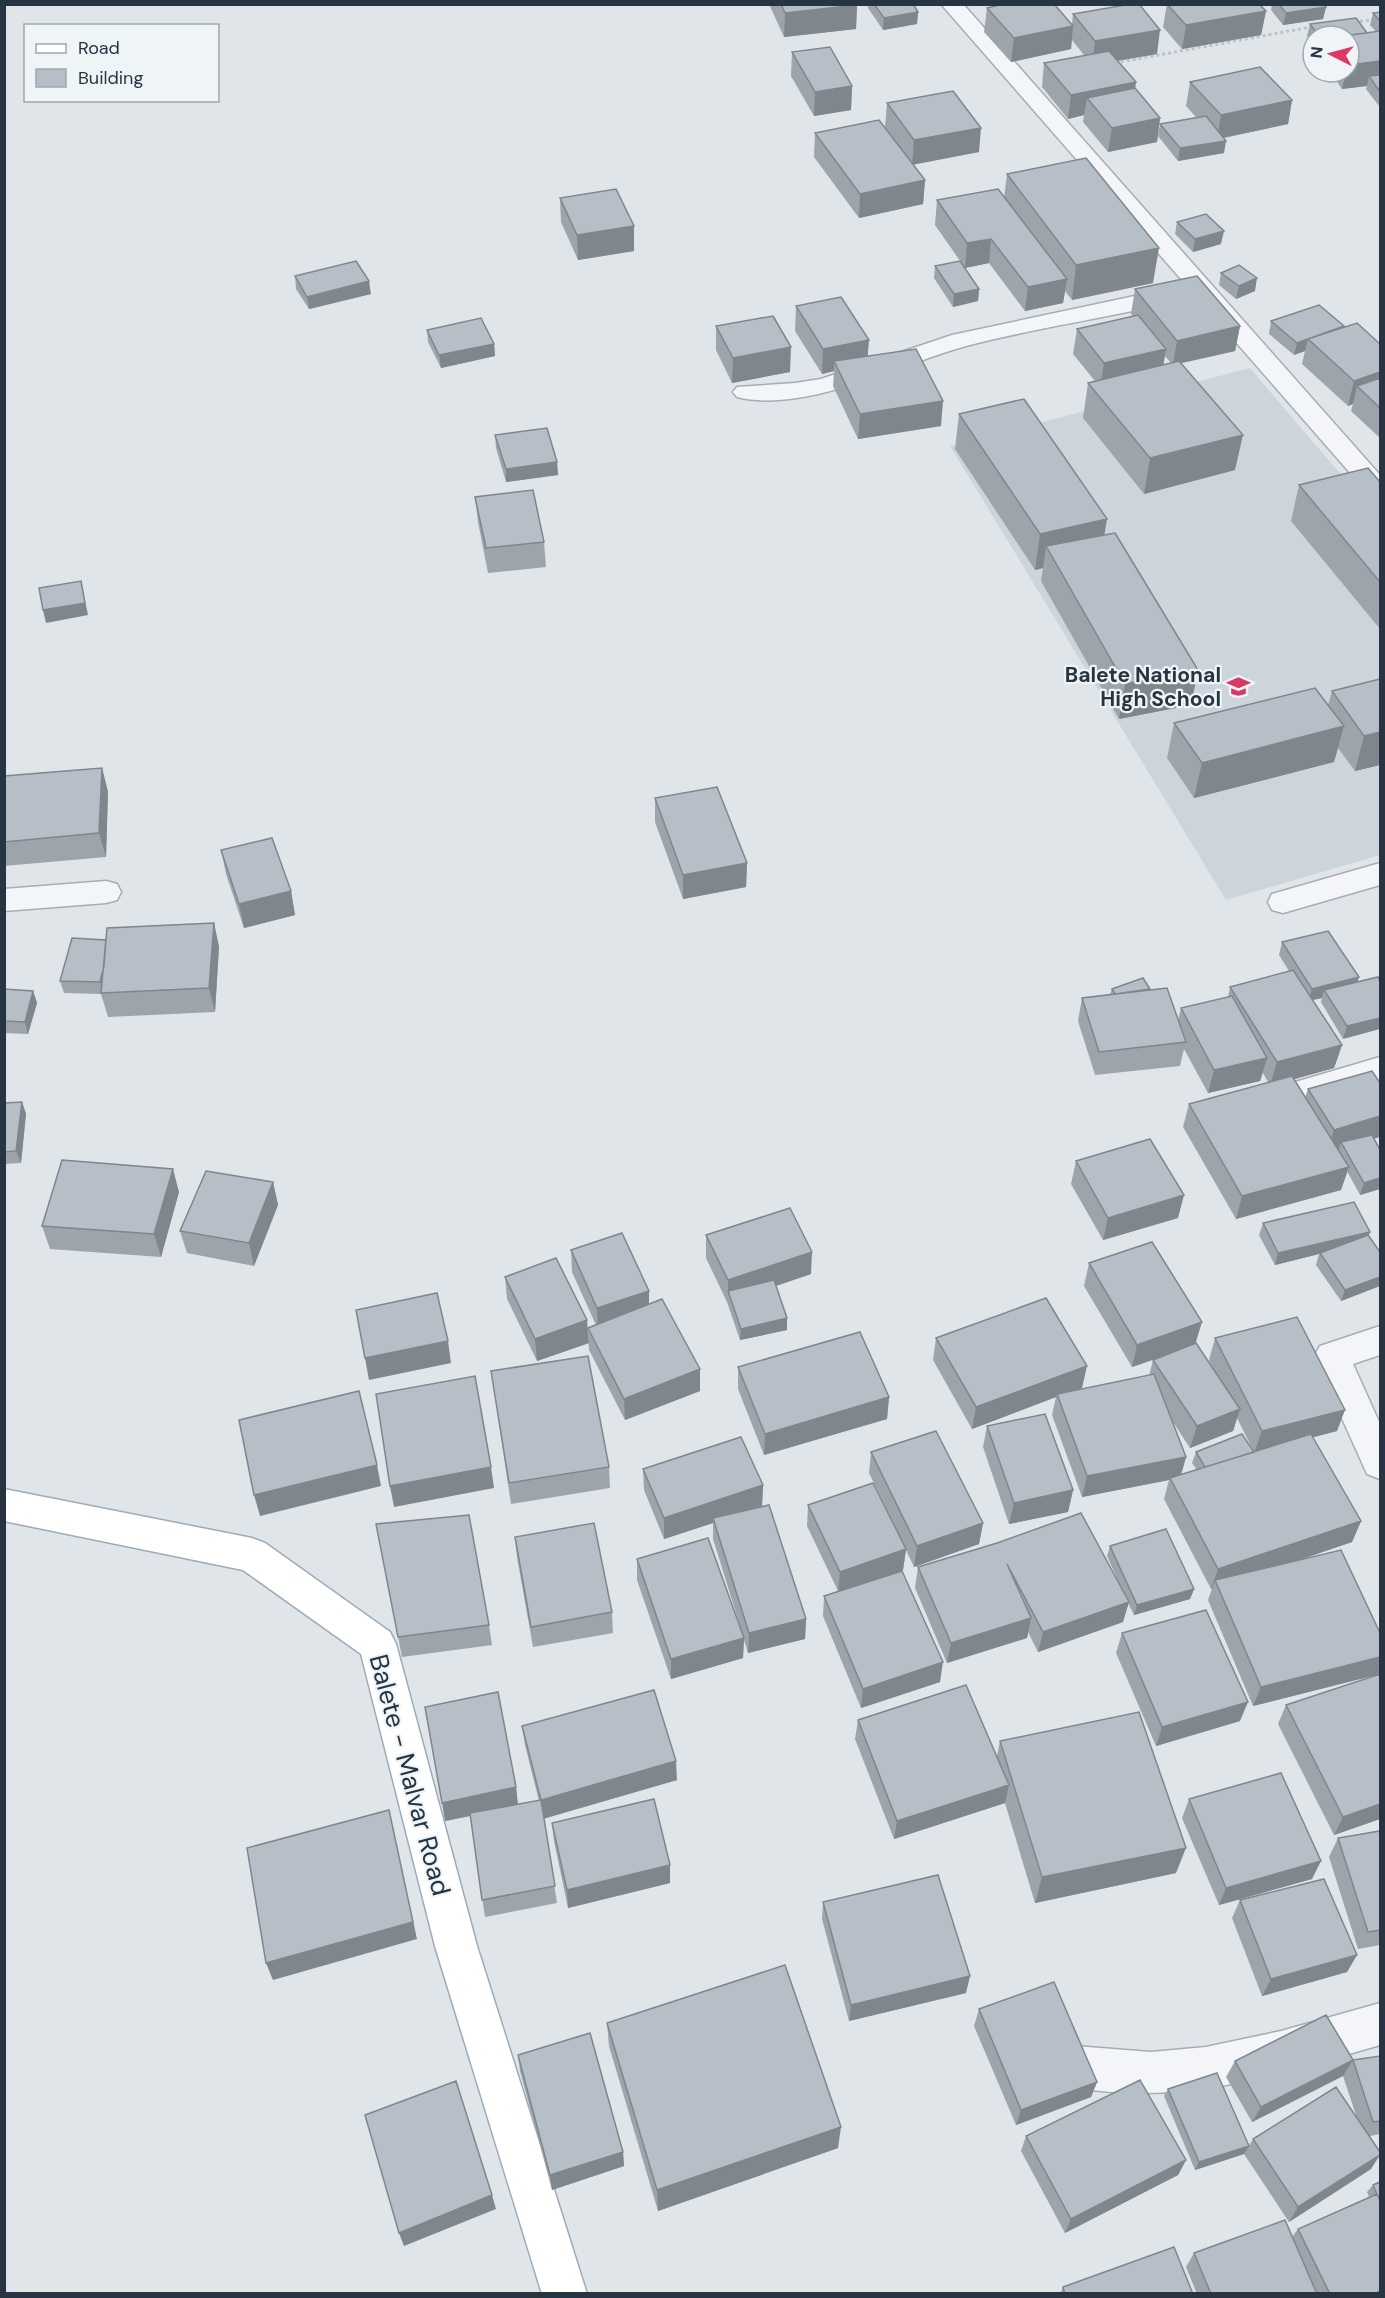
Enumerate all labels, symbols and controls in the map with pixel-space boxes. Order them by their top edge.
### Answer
legend [24,24,219,102]
north arrow [1301,24,1361,84]
text: Road [78,36,120,60]
text: N [1306,46,1328,59]
text: Building [78,66,143,90]
place label: Balete National High School [1065,661,1221,713]
school or university icon: Balete National High School [1226,674,1252,700]
street label: Balete - Malvar Road [361,1651,459,1899]

